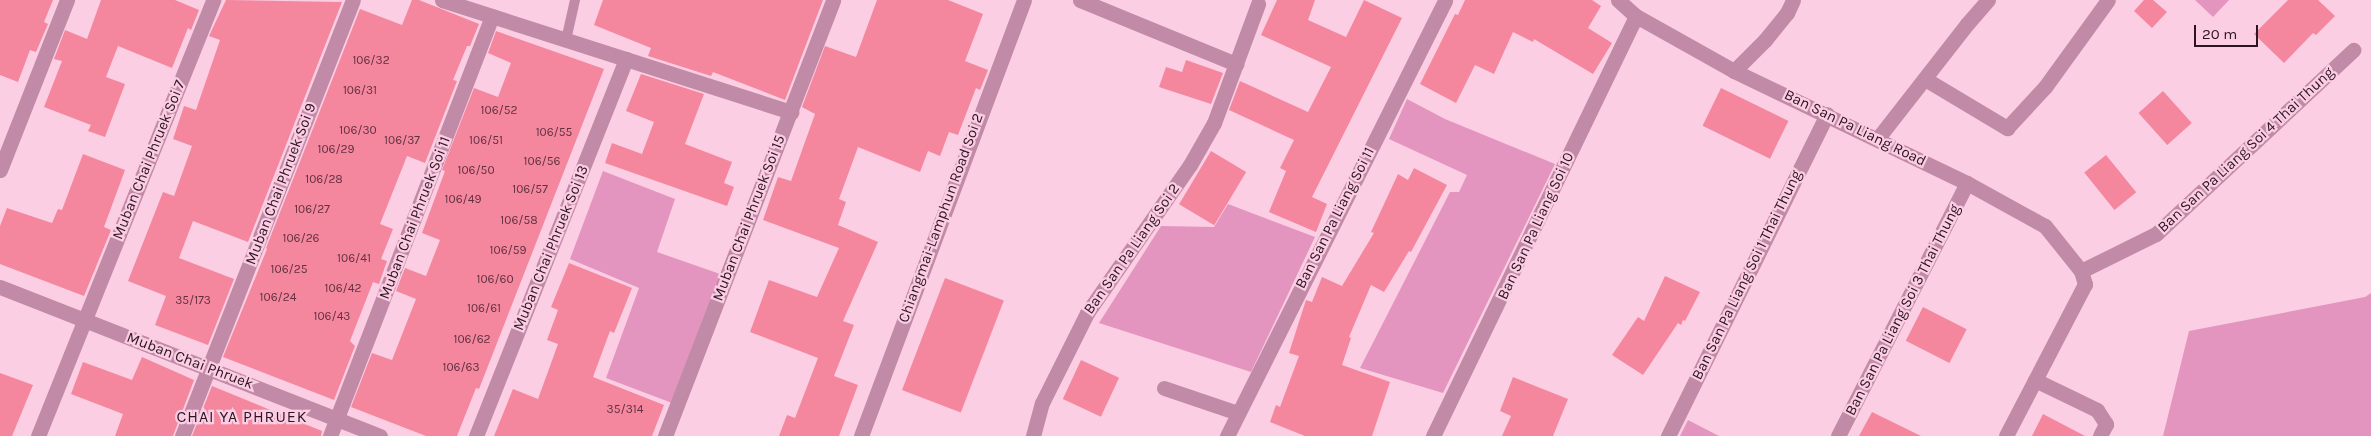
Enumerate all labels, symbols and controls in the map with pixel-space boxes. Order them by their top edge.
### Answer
scale bar [2196,15,2260,47]
text: 20 m [2202,25,2237,43]
house number: 106/32 [352,54,390,68]
street label: Ban San Pa Liang Soi 4 Thai Thung [2154,64,2338,236]
street label: Muban Chai Phruek Soi 7 [109,78,189,242]
house number: 106/31 [343,84,377,98]
street label: Ban San Pa Liang Road [1781,86,1929,170]
street label: Muban Chai Phruek Soi 9 [242,101,320,267]
house number: 106/52 [481,104,517,118]
street label: Chiangmai-Lamphun Road Soi 2 [895,111,987,325]
house number: 106/30 [339,124,377,138]
house number: 106/55 [536,126,572,140]
street label: Muban Chai Phruek Soi 15 [709,132,789,304]
street label: Muban Chai Phruek Soi 11 [376,134,454,302]
house number: 106/37 [384,134,420,148]
house number: 106/51 [469,134,503,148]
house number: 106/29 [317,143,355,157]
street label: Ban San Pa Liang Soi 11 [1292,144,1378,292]
street label: Ban San Pa Liang Soi 10 [1494,150,1578,302]
house number: 106/56 [524,155,560,169]
street label: Muban Chai Phruek Soi 13 [510,163,592,333]
house number: 106/50 [457,164,495,178]
street label: Ban San Pa Liang Soi 1 Thai Thung [1688,167,1806,383]
house number: 106/28 [305,173,343,187]
street label: Ban San Pa Liang Soi 2 [1080,180,1184,318]
house number: 106/57 [512,183,548,197]
house number: 106/49 [445,193,481,207]
street label: Ban San Pa Liang Soi 3 Thai Thung [1842,201,1964,419]
house number: 106/27 [294,203,330,217]
house number: 106/58 [500,214,538,228]
house number: 106/26 [283,232,319,246]
house number: 106/59 [490,244,526,258]
house number: 106/41 [337,252,371,266]
house number: 106/25 [271,263,307,277]
house number: 106/60 [476,273,514,287]
house number: 106/42 [325,282,361,296]
house number: 106/24 [260,291,296,305]
house number: 35/173 [175,294,211,308]
house number: 106/61 [467,302,501,316]
house number: 106/43 [314,310,350,324]
street label: Muban Chai Phruek [124,329,256,393]
house number: 106/62 [454,333,490,347]
house number: 106/63 [442,361,480,375]
house number: 35/314 [607,403,643,417]
district label: CHAI YA PHRUEK [175,407,309,427]

